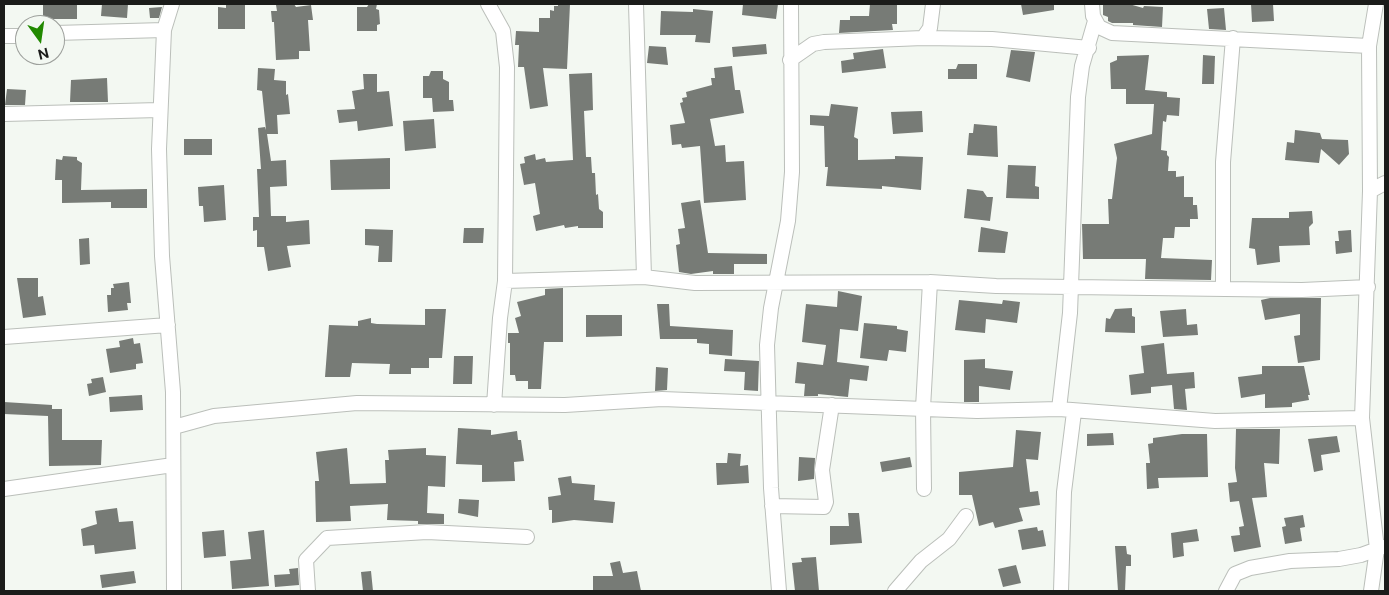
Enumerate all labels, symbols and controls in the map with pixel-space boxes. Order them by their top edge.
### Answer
north arrow [15,15,65,65]
text: N [36,44,51,63]

